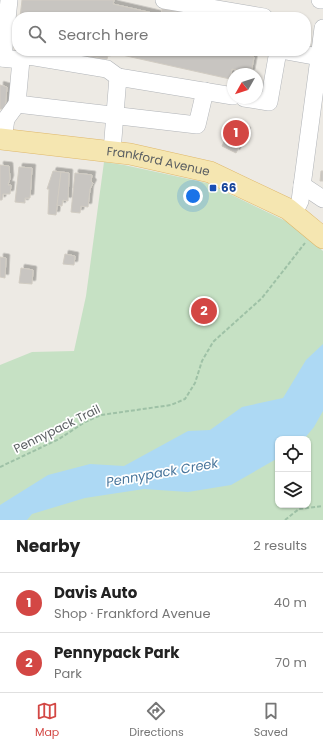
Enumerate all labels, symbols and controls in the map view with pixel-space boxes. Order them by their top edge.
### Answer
search box [12,12,311,56]
icon: search [26,23,48,45]
text: Search here [58,24,148,45]
north arrow [227,68,263,104]
pin: 1 [223,118,249,148]
street label: Frankford Avenue [106,142,212,180]
place label: 66 [221,179,237,196]
marker: 66 [208,183,218,193]
your location [183,186,203,206]
pin: 2 [191,296,217,326]
street label: Pennypack Trail [11,400,103,457]
map controls [275,436,311,508]
button: locate [275,436,311,472]
water label: Pennypack Creek [105,453,221,492]
button: layers [275,472,311,508]
text: Nearby [16,534,80,558]
text: 2 results [253,536,307,555]
text: Davis Auto [54,582,137,603]
text: 1 [27,593,31,612]
text: 40 m [274,593,307,612]
text: Shop · Frankford Avenue [54,604,210,623]
text: Pennypack Park [54,642,179,663]
text: 2 [25,653,33,672]
text: 70 m [275,653,307,672]
text: Park [54,664,82,683]
tab: Map [35,700,59,741]
tab: Directions [129,700,184,741]
tab: Saved [254,700,288,741]

